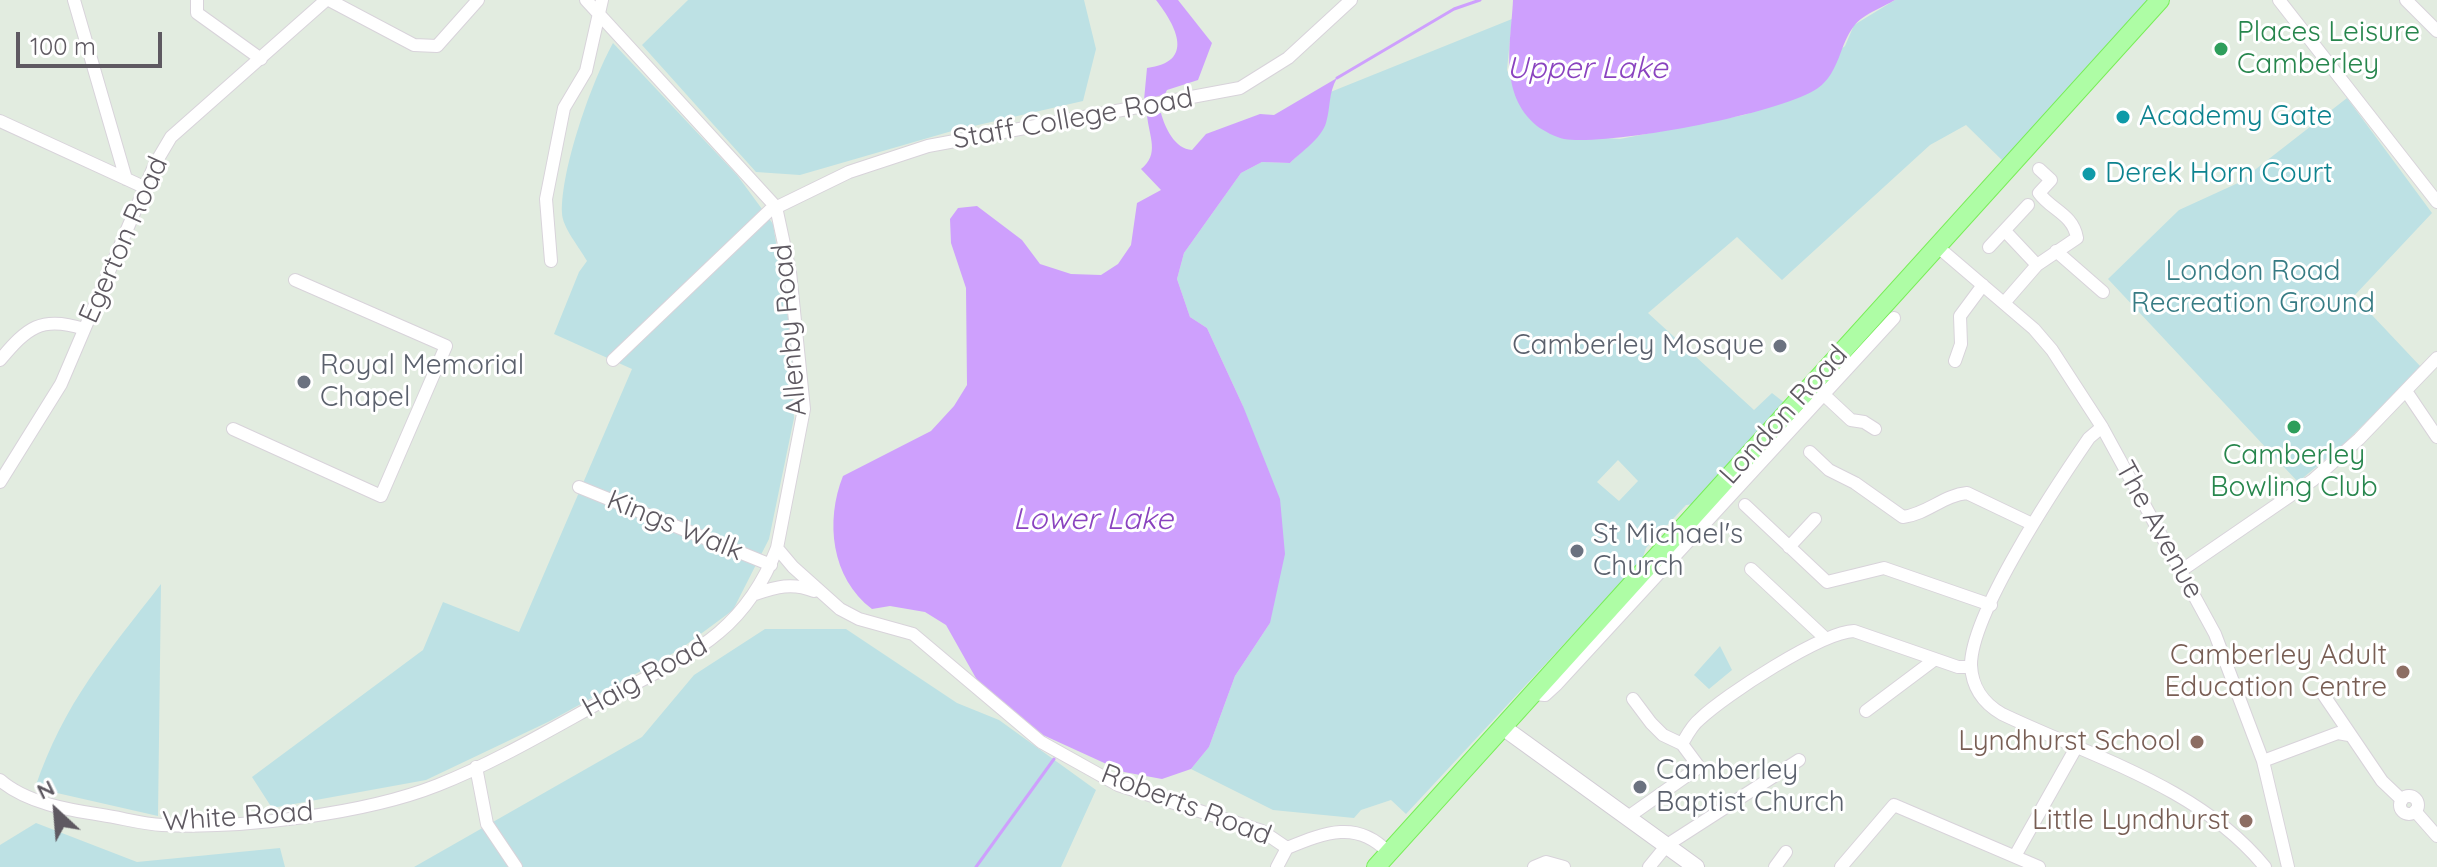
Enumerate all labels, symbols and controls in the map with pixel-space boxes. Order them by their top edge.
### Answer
scale bar [20,16,166,66]
place label: Places Leisure Camberley [2237,16,2420,82]
text: 100 m [30,31,96,61]
marker: Places Leisure Camberley [2212,40,2230,58]
water label: Upper Lake [1507,51,1667,87]
street label: Staff College Road [950,81,1196,157]
place label: Academy Gate [2139,100,2332,134]
marker: Academy Gate [2114,108,2132,126]
street label: Egerton Road [72,152,176,328]
place label: Derek Horn Court [2105,157,2333,191]
marker: Derek Horn Court [2080,165,2098,183]
street label: Allenby Road [766,243,814,417]
park label: London Road Recreation Ground [2131,255,2375,321]
place label: Camberley Mosque [1512,329,1764,363]
marker: Camberley Mosque [1771,337,1789,355]
street label: London Road [1713,339,1855,491]
place label: Royal Memorial Chapel [320,349,524,415]
marker: Royal Memorial Chapel [295,373,313,391]
marker: Camberley Bowling Club [2285,418,2303,436]
place label: Camberley Bowling Club [2210,439,2378,505]
street label: The Avenue [2107,455,2211,605]
street label: Kings Walk [602,483,748,569]
water label: Lower Lake [1013,502,1173,538]
place label: St Michael's Church [1593,518,1743,584]
marker: St Michael's Church [1568,542,1586,560]
street label: Haig Road [577,629,713,725]
place label: Camberley Adult Education Centre [2164,639,2387,705]
marker: Camberley Adult Education Centre [2394,663,2412,681]
place label: Lyndhurst School [1958,725,2181,759]
marker: Lyndhurst School [2188,733,2206,751]
place label: Camberley Baptist Church [1656,754,1845,820]
street label: Roberts Road [1096,757,1276,853]
north arrow [16,771,96,851]
text: N [32,773,59,806]
marker: Camberley Baptist Church [1631,778,1649,796]
street label: White Road [161,795,315,839]
place label: Little Lyndhurst [2032,804,2230,838]
marker: Little Lyndhurst [2237,812,2255,830]

